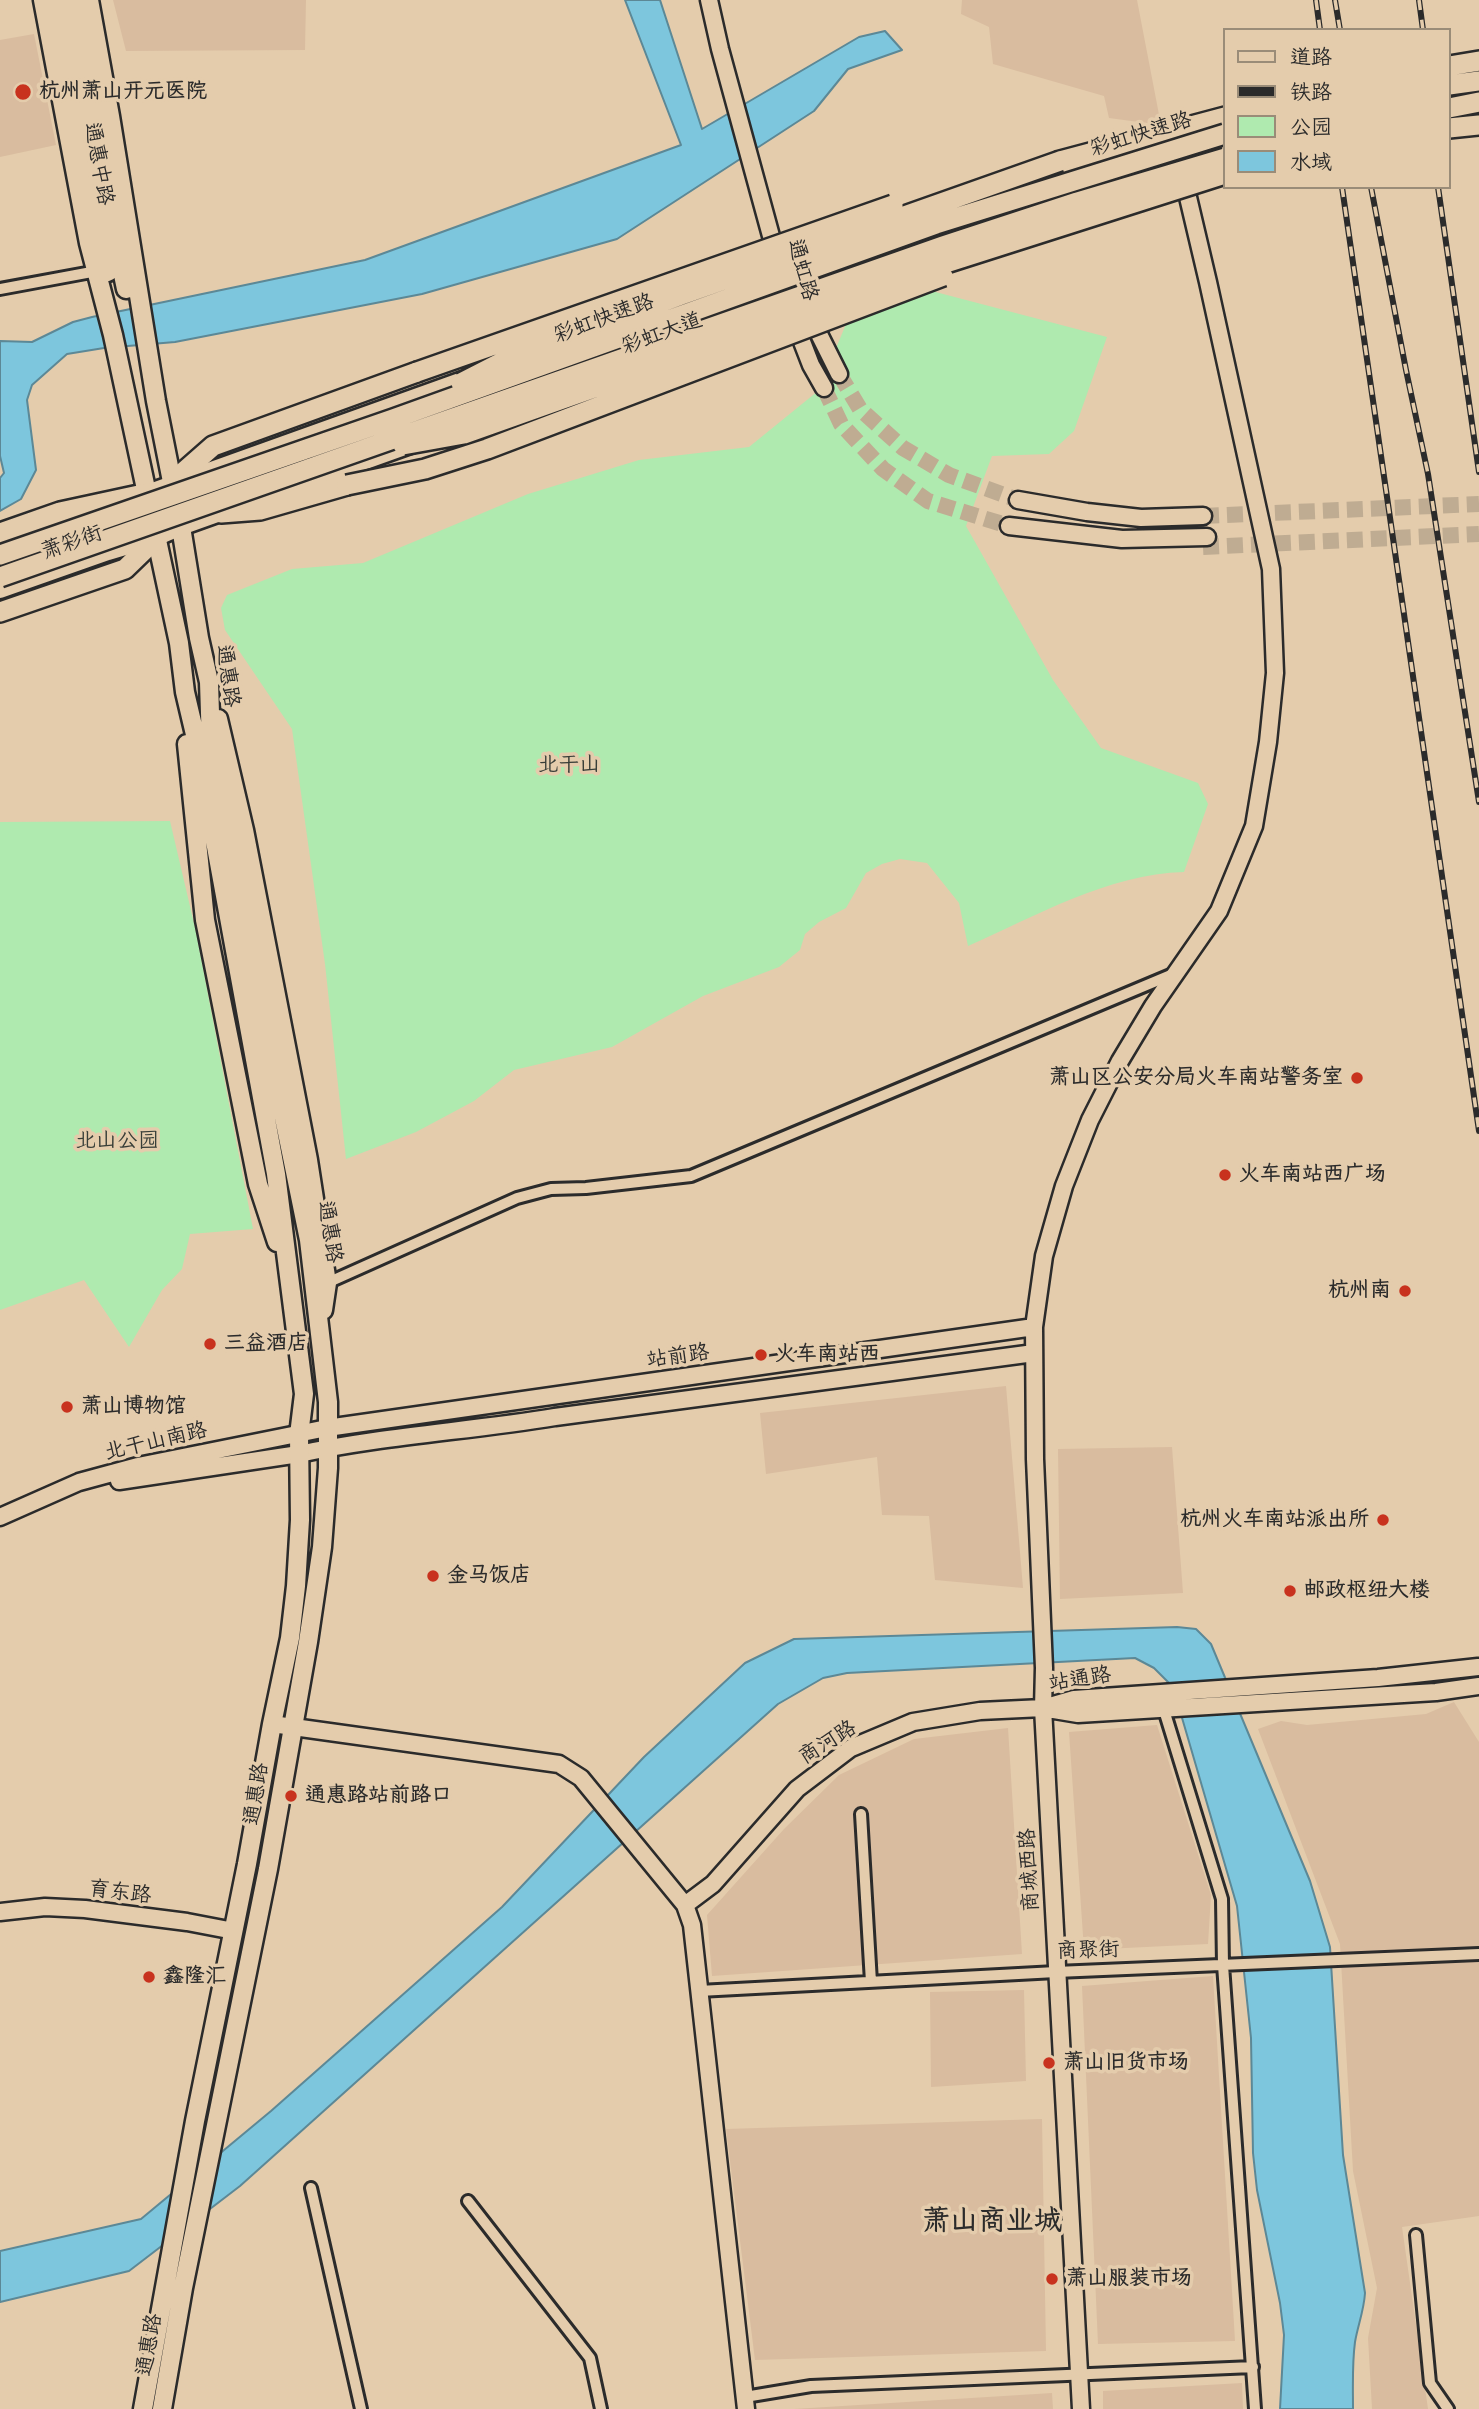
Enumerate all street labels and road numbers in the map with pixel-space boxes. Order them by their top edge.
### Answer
street label: 彩虹快速路 [1087,108,1195,162]
street label: 通惠中路 [78,120,118,208]
street label: 通虹路 [782,236,822,304]
street label: 彩虹快速路 [550,289,658,349]
street label: 彩虹大道 [618,308,706,360]
street label: 萧彩街 [38,521,106,565]
street label: 通惠路 [210,643,244,709]
street label: 通惠路 [312,1199,346,1265]
street label: 站前路 [645,1340,711,1374]
street label: 北干山南路 [102,1418,210,1466]
street label: 站通路 [1047,1663,1113,1697]
street label: 商河路 [795,1716,861,1770]
street label: 通惠路 [240,1761,274,1827]
street label: 商城西路 [1015,1827,1045,1913]
street label: 育东路 [87,1877,153,1909]
street label: 商聚街 [1056,1937,1120,1965]
street label: 通惠路 [132,2312,168,2378]

